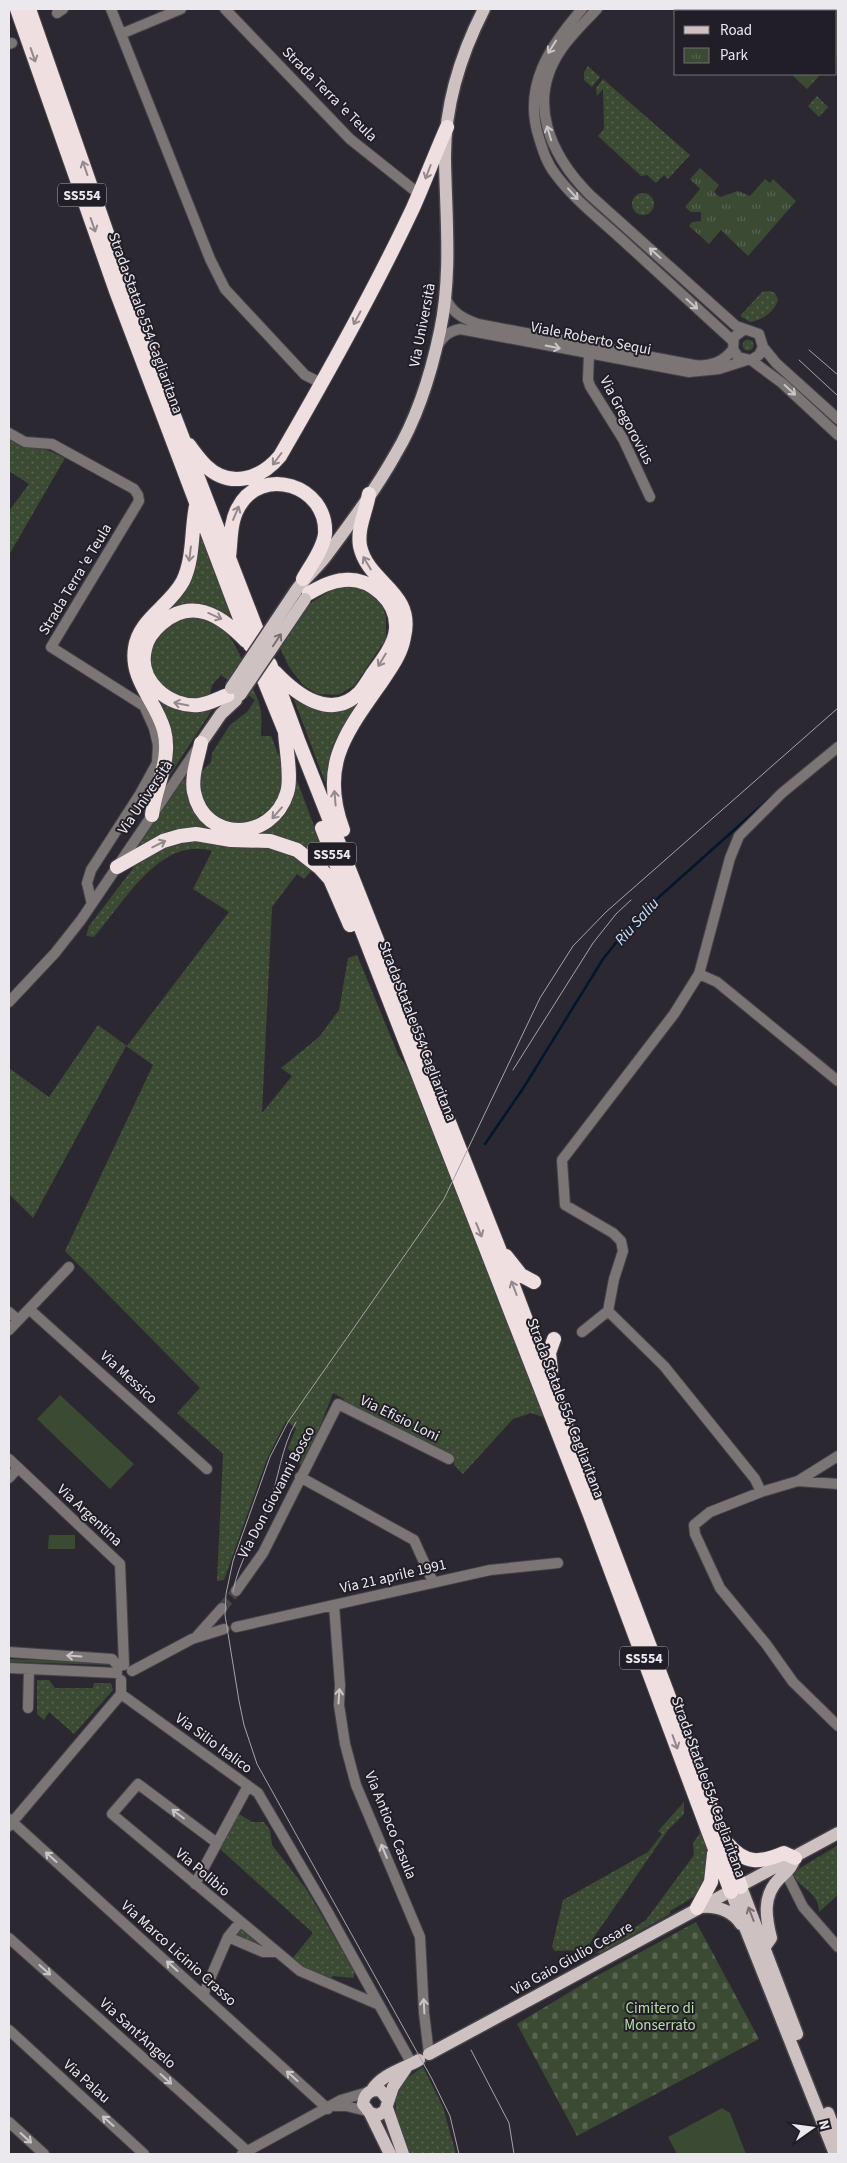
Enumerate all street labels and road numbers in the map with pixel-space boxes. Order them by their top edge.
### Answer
street label: Strada Terra 'e Teula [277,42,382,147]
road number: SS554 [58,184,106,206]
street label: Strada Statale 554 Cagliaritana [103,230,188,417]
street label: Via Università [404,281,441,369]
street label: Viale Roberto Sequi [529,317,653,360]
street label: Via Gregorovius [594,372,659,468]
street label: Strada Terra 'e Teula [34,519,117,639]
street label: Via Università [113,756,178,839]
road number: SS554 [308,842,356,866]
street label: Strada Statale 554 Cagliaritana [373,938,462,1124]
street label: Strada Statale 554 Cagliaritana [521,1315,610,1501]
street label: Via Messico [95,1346,162,1409]
street label: Via Efisio Loni [356,1390,443,1447]
street label: Via Don Giovanni Bosco [233,1423,320,1562]
street label: Via Argentina [52,1479,127,1551]
street label: Via 21 aprile 1991 [338,1554,448,1599]
road number: SS554 [620,1646,668,1670]
street label: Strada Statale 554 Cagliaritana [666,1694,751,1881]
street label: Via Silio Italico [171,1708,257,1779]
street label: Via Antioco Casula [359,1768,422,1882]
street label: Via Polibio [171,1843,235,1902]
street label: Via Marco Licinio Crasso [116,1896,241,2011]
street label: Via Gaio Giulio Cesare [508,1916,637,2001]
street label: Via Sant'Angelo [95,1993,181,2074]
street label: Via Palau [58,2055,115,2108]

